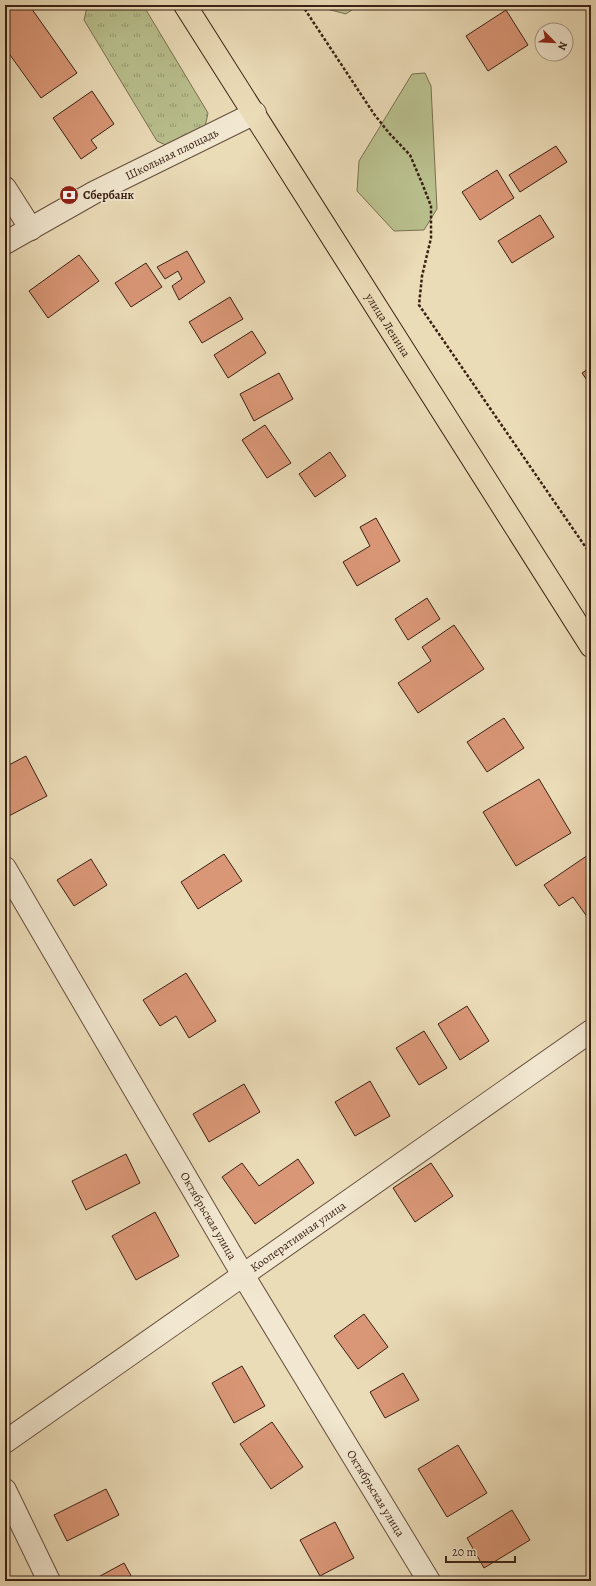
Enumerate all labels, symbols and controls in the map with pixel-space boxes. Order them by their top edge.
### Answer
north arrow [534,22,574,62]
text: N [554,39,571,53]
street label: Школьная площадь [122,124,222,184]
bank icon: Сбербанк [58,184,80,206]
place label: Сбербанк [83,187,135,203]
street label: улица Ленина [361,289,414,361]
street label: Октябрьская улица [176,1169,241,1263]
street label: Кооперативная улица [247,1197,349,1275]
street label: Октябрьская улица [343,1447,409,1540]
scale bar [446,1538,515,1564]
text: 20 m [452,1544,476,1560]

